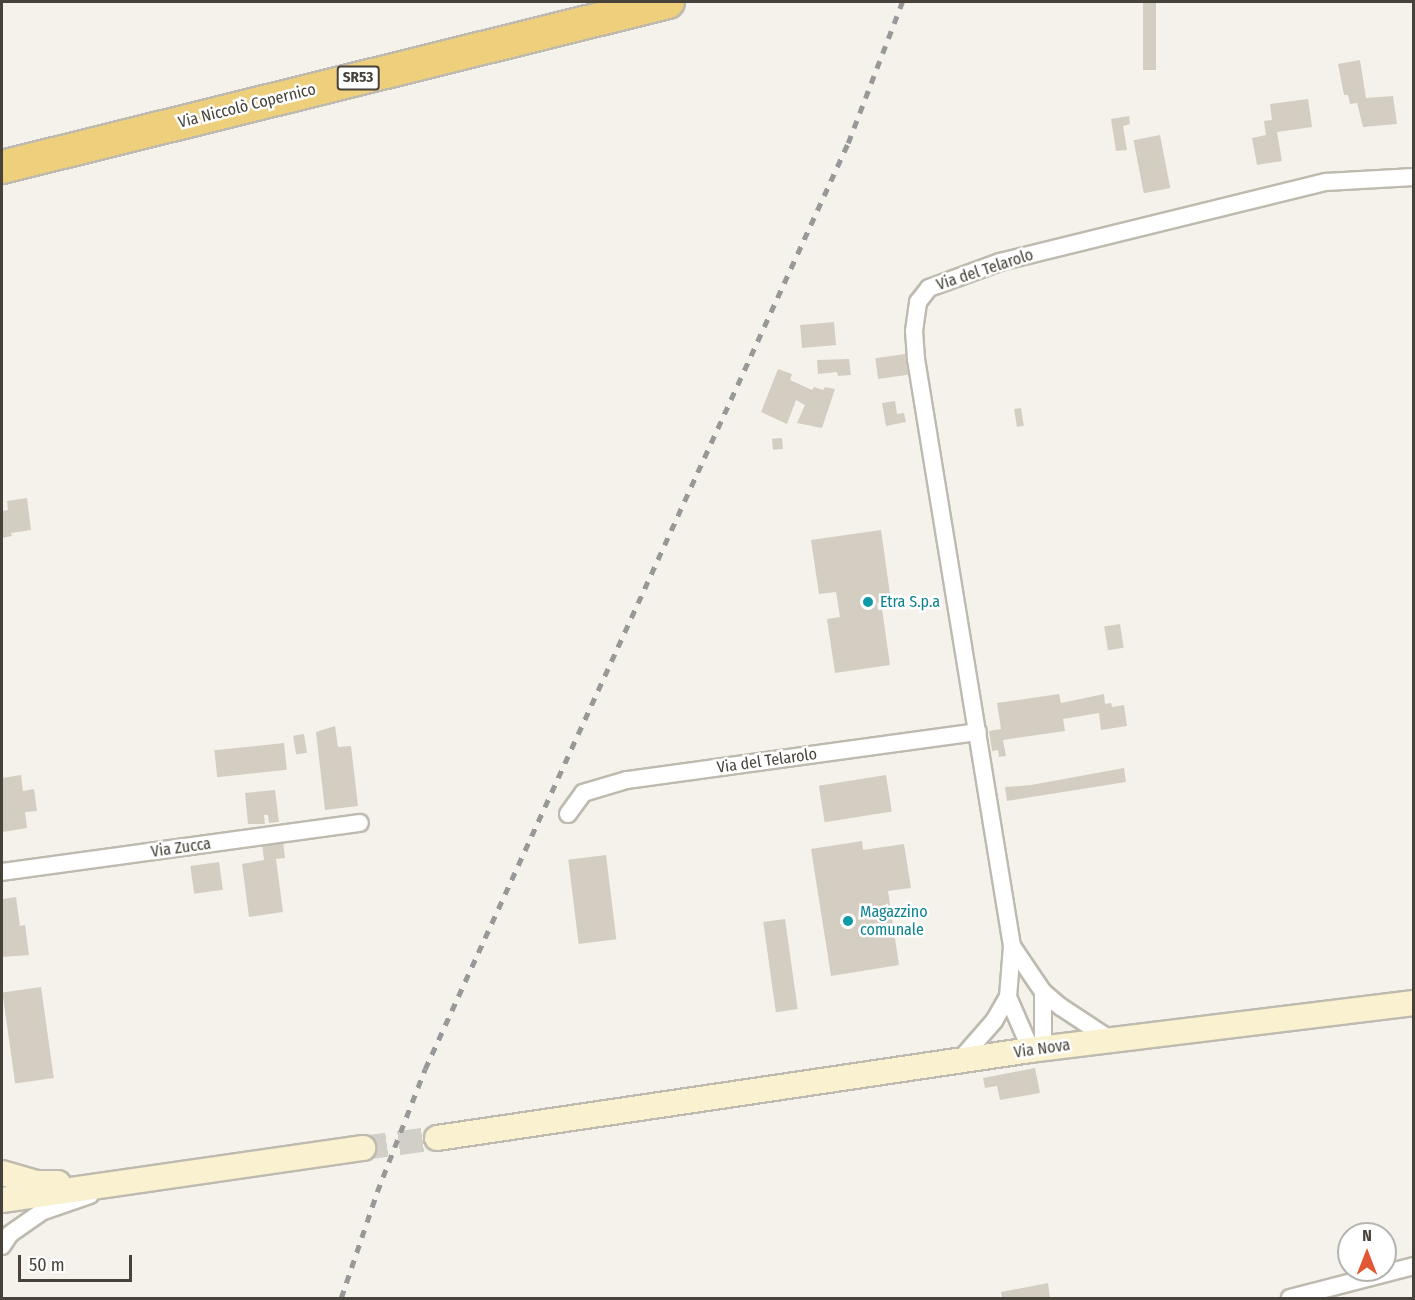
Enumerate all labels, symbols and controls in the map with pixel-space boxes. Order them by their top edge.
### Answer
road number: SR53 [336,66,380,90]
street label: Via Niccolò Copernico [176,80,318,132]
street label: Via del Telarolo [934,245,1036,295]
place label: Etra S.p.a [880,592,940,612]
marker: Etra S.p.a [861,595,875,609]
street label: Via del Telarolo [716,744,818,778]
street label: Via Zucca [150,834,212,862]
place label: Magazzino comunale [860,902,928,940]
marker: Magazzino comunale [841,914,855,928]
street label: Via Nova [1013,1036,1071,1062]
north arrow [1337,1222,1397,1282]
text: N [1362,1226,1372,1245]
scale bar [21,1243,135,1281]
text: 50 m [29,1254,65,1276]

